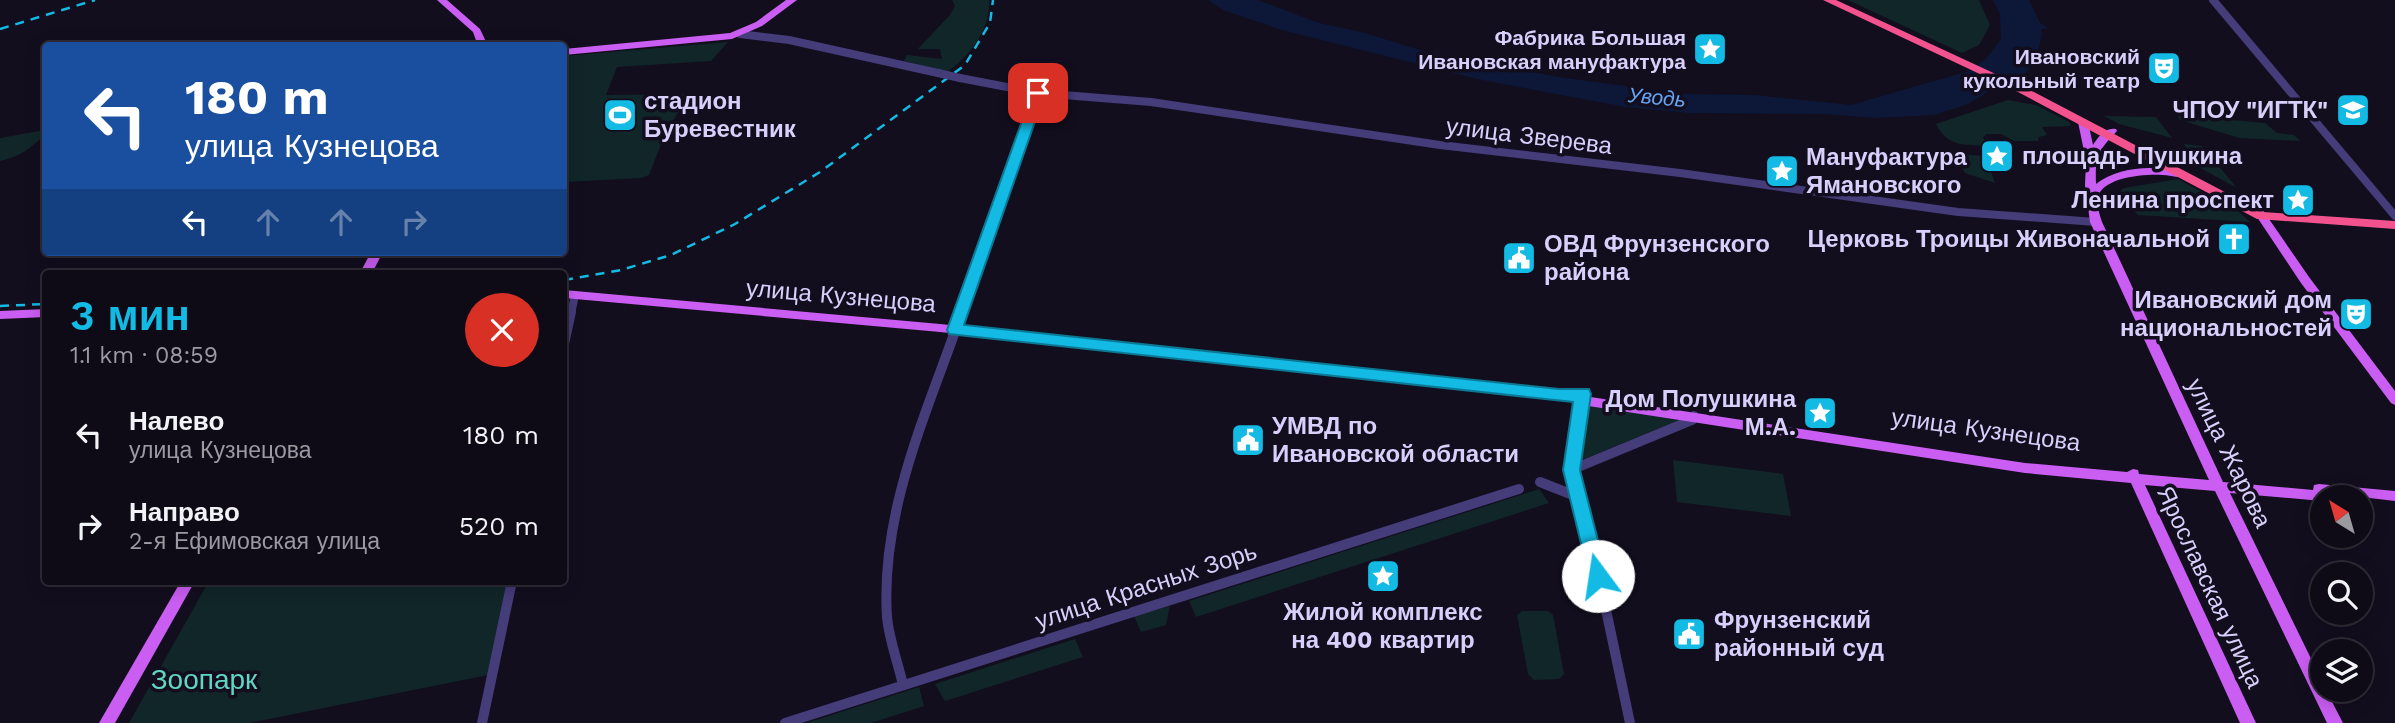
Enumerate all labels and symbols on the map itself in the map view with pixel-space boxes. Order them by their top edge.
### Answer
place label: Фабрика Большая Ивановская мануфактура [1418,25,1686,74]
place icon: Фабрика Большая Ивановская мануфактура [1691,30,1729,68]
place label: Ивановский кукольный театр [1963,44,2140,93]
theatre icon: Ивановский кукольный театр [2145,49,2183,87]
pin [1008,63,1068,123]
water label: Уводь [1626,82,1687,112]
place label: стадион Буревестник [644,87,797,143]
school or university icon: ЧПОУ "ИГТК" [2334,91,2372,129]
sports icon: стадион Буревестник [601,96,639,134]
place label: ЧПОУ "ИГТК" [2172,96,2328,124]
street label: улица Зверева [1444,112,1614,160]
place icon: площадь Пушкина [1978,137,2016,175]
place label: площадь Пушкина [2022,142,2243,170]
place label: Мануфактура Ямановского [1806,143,1968,199]
place icon: Мануфактура Ямановского [1763,152,1801,190]
place icon: Ленина проспект [2279,181,2317,219]
place label: Ленина проспект [2071,186,2274,214]
church icon: Церковь Троицы Живоначальной [2215,220,2253,258]
place label: Церковь Троицы Живоначальной [1808,225,2210,253]
place label: ОВД Фрунзенского района [1544,230,1770,286]
public building icon: ОВД Фрунзенского района [1500,239,1538,277]
street label: улица Кузнецова [745,274,938,318]
place label: Ивановский дом национальностей [2120,286,2332,342]
theatre icon: Ивановский дом национальностей [2337,295,2375,333]
street label: улица Жарова [2181,374,2277,533]
place label: Дом Полушкина М.А. [1605,385,1797,441]
place icon: Дом Полушкина М.А. [1801,394,1839,432]
street label: улица Кузнецова [1890,403,2083,457]
place label: УМВД по Ивановской области [1272,412,1519,468]
public building icon: УМВД по Ивановской области [1229,421,1267,459]
street label: Ярославская улица [2151,482,2269,693]
north arrow [2310,485,2373,548]
street label: улица Красных Зорь [1032,537,1260,635]
position arrow [1561,539,1635,613]
place icon: Жилой комплекс на 400 квартир [1364,557,1402,595]
place label: Жилой комплекс на 400 квартир [1282,598,1483,654]
place label: Фрунзенский районный суд [1714,606,1884,662]
public building icon: Фрунзенский районный суд [1670,615,1708,653]
park label: Зоопарк [151,663,258,696]

